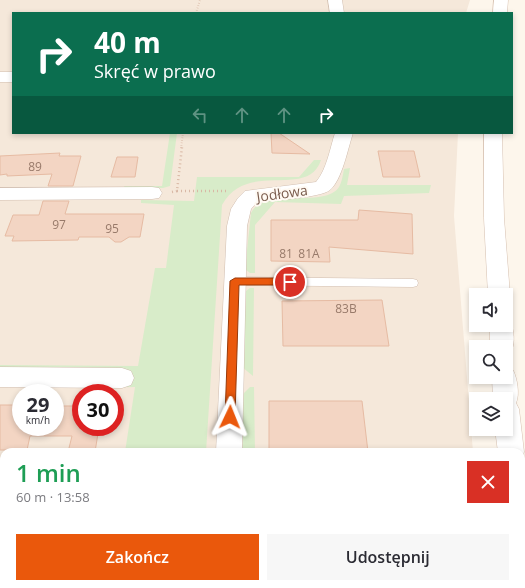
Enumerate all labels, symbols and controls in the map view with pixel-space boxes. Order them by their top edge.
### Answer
text: 40 m [94,23,161,61]
icon: right [28,28,80,80]
text: Skręć w prawo [94,59,216,83]
icon: left [189,104,211,126]
icon: ahead [231,104,253,126]
icon: ahead [273,104,295,126]
icon: right [315,104,337,126]
house number: 89 [28,158,42,175]
street label: Jodłowa [253,180,309,206]
house number: 97 [52,216,66,233]
house number: 95 [105,220,119,237]
house number: 81 [279,245,293,262]
house number: 81A [298,245,320,262]
pin [273,265,307,299]
icon: arrive [279,271,301,293]
map controls [469,288,513,436]
button: sound [469,288,513,332]
house number: 83B [335,300,357,317]
button: search [469,340,513,384]
speed limit sign: 30 [72,384,124,436]
text: 29 [27,391,49,418]
button: layers [469,392,513,436]
position arrow [209,396,251,438]
text: km/h [26,413,50,427]
text: 1 min [16,456,81,489]
button: close [467,461,509,503]
text: 60 m · 13:58 [16,488,90,506]
button: Zakończ [16,534,259,580]
button: Udostępnij [267,534,509,580]

